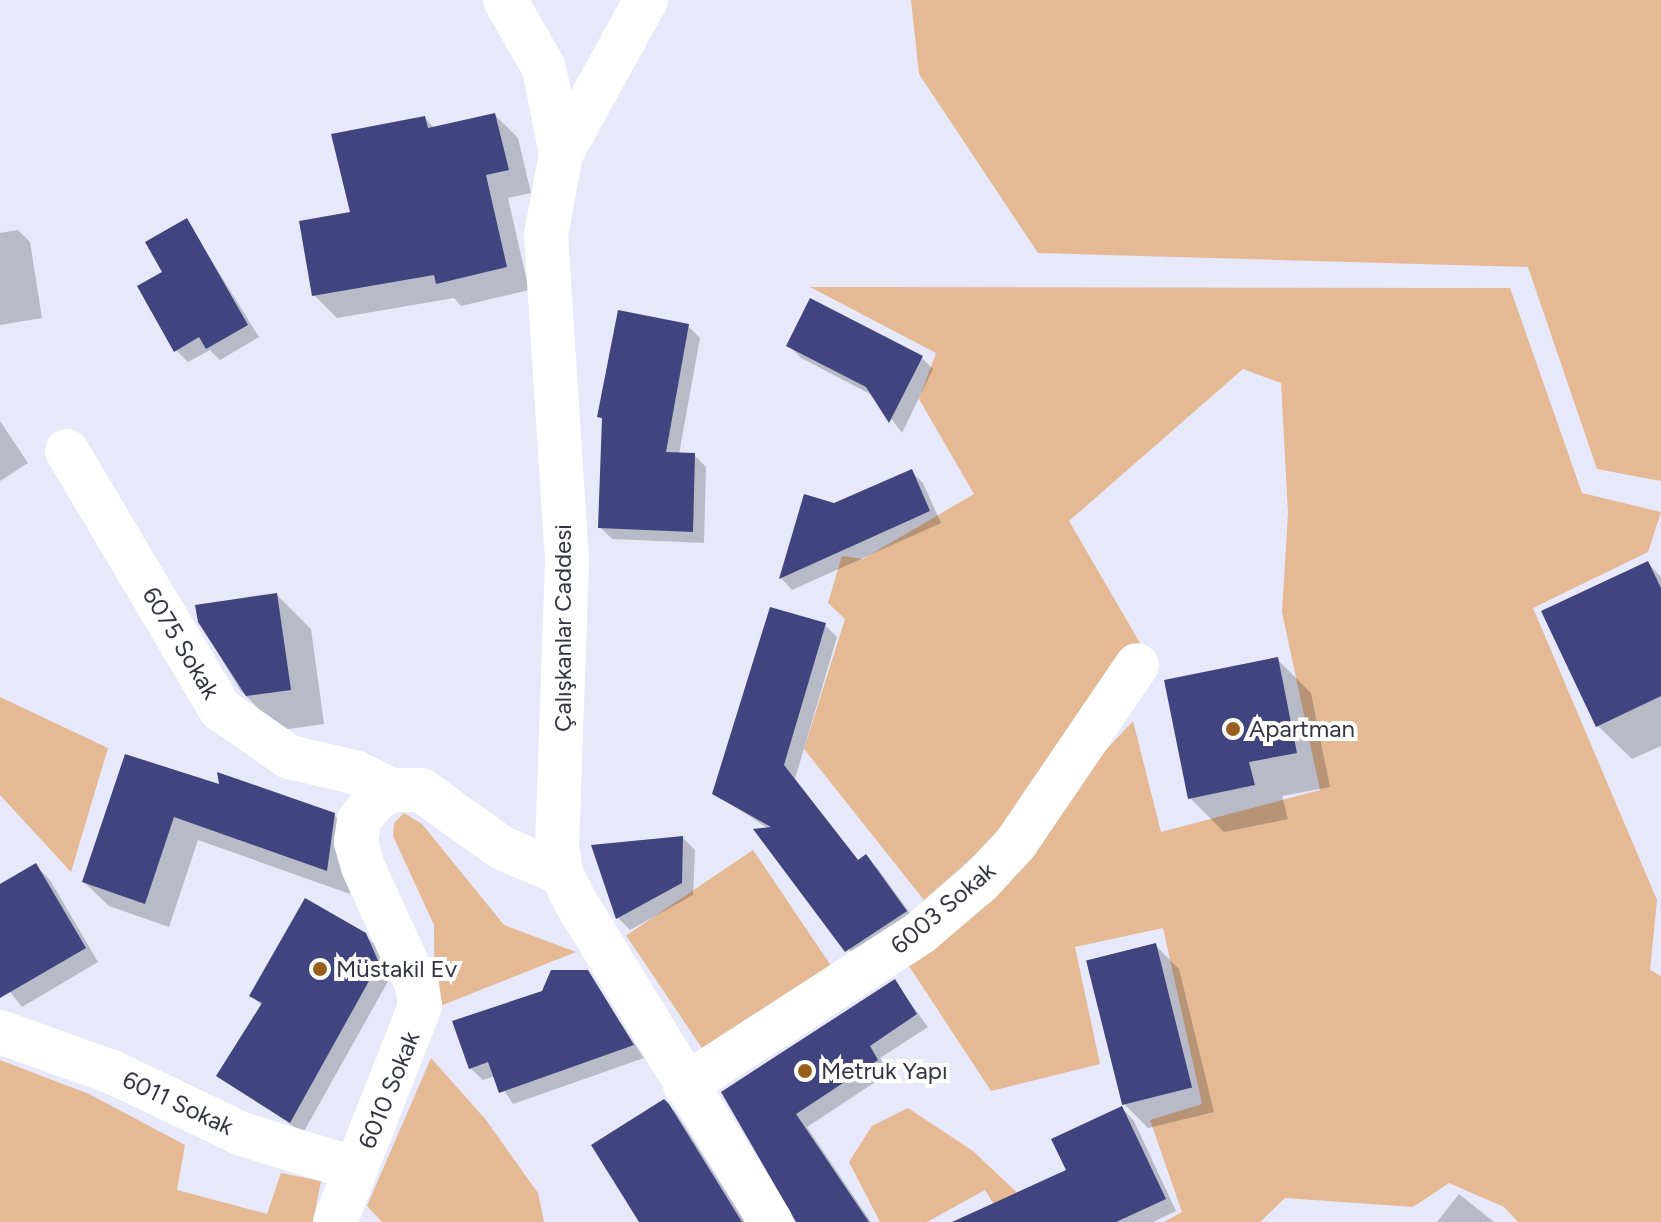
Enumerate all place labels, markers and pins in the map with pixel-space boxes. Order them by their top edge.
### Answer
place label: Apartman [1249,715,1355,743]
marker: Apartman [1224,720,1242,738]
place label: Müstakil Ev [336,955,457,983]
marker: Müstakil Ev [311,960,329,978]
place label: Metruk Yapı [821,1057,948,1085]
marker: Metruk Yapı [796,1062,814,1080]

